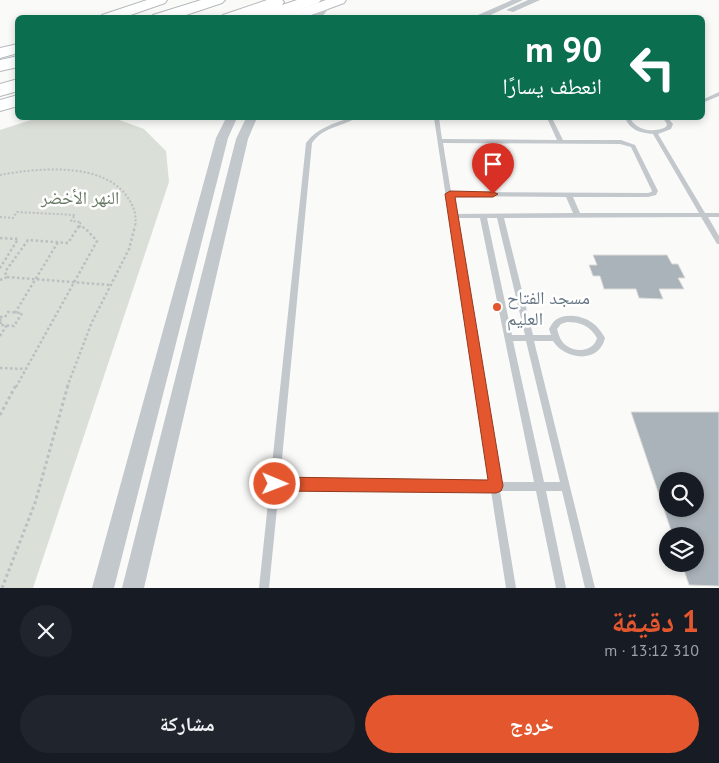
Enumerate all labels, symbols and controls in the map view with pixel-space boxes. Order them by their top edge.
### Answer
text: 90 m [525,26,602,72]
icon: left [620,35,685,100]
text: انعطف يسارًا [502,72,602,100]
pin [472,143,514,194]
icon: arrive [479,150,507,178]
park label: النهر الأخضر [40,186,119,209]
place label: مسجد الفتاح العليم [507,286,590,331]
marker: مسجد الفتاح العليم [491,301,503,313]
position arrow [248,457,300,509]
map controls [659,472,704,572]
button: search [659,472,704,517]
button: layers [659,527,704,572]
text: 1 دقيقة [611,601,699,640]
button: close [20,605,72,657]
text: 310 m · 13:12 [604,640,699,660]
button: مشاركة [20,695,355,753]
button: خروج [365,695,699,753]

